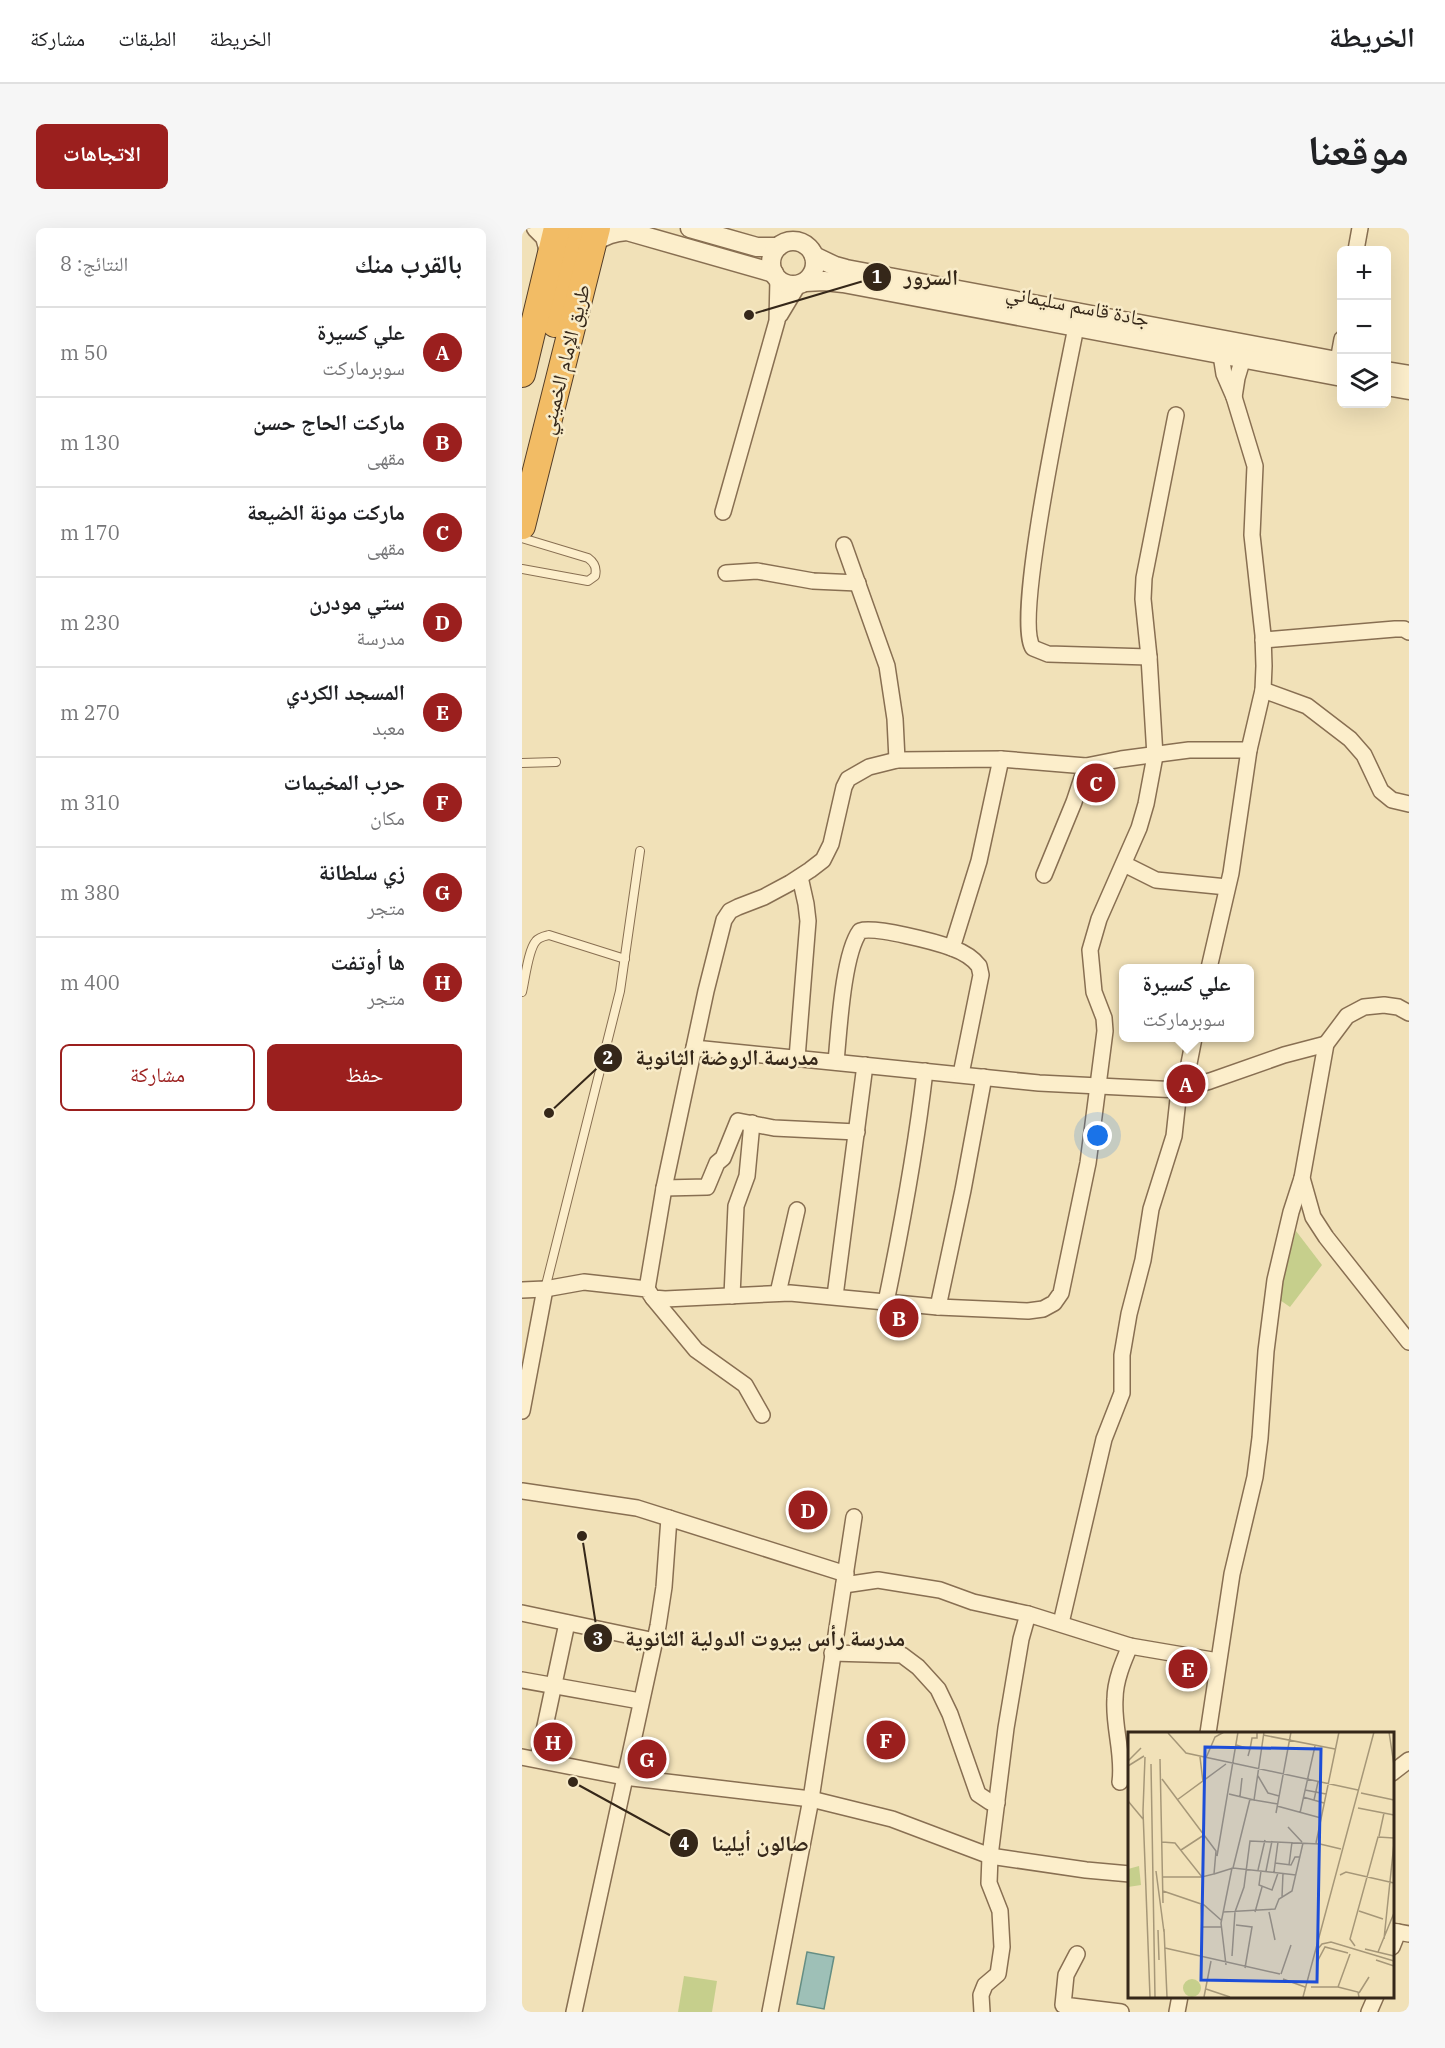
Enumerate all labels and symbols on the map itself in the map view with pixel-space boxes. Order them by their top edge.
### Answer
callout: السرور [862,257,970,297]
text: السرور [903,262,958,291]
text: 1 [872,265,883,288]
street label: جادة قاسم سليماني [1003,277,1152,336]
street label: طريق الإمام الخميني [532,281,599,438]
pin: C [1076,760,1116,806]
callout: مدرسة الروضة الثانوية [593,1038,830,1078]
text: مدرسة الروضة الثانوية [635,1042,819,1071]
text: 2 [603,1046,613,1069]
pin: A [1166,1062,1206,1106]
your location [1083,1121,1112,1150]
pin: B [880,1296,919,1340]
pin: D [788,1488,828,1532]
callout: مدرسة رأس بيروت الدولية الثانوية [583,1618,917,1658]
text: مدرسة رأس بيروت الدولية الثانوية [625,1623,905,1652]
text: 3 [593,1627,603,1650]
pin: E [1168,1646,1208,1692]
pin: F [866,1718,906,1762]
pin: H [534,1720,573,1765]
inset map [1128,1732,1394,1997]
pin: G [628,1736,666,1781]
callout: صالون أيلينا [669,1823,820,1863]
text: صالون أيلينا [711,1828,809,1857]
text: 4 [679,1832,690,1855]

